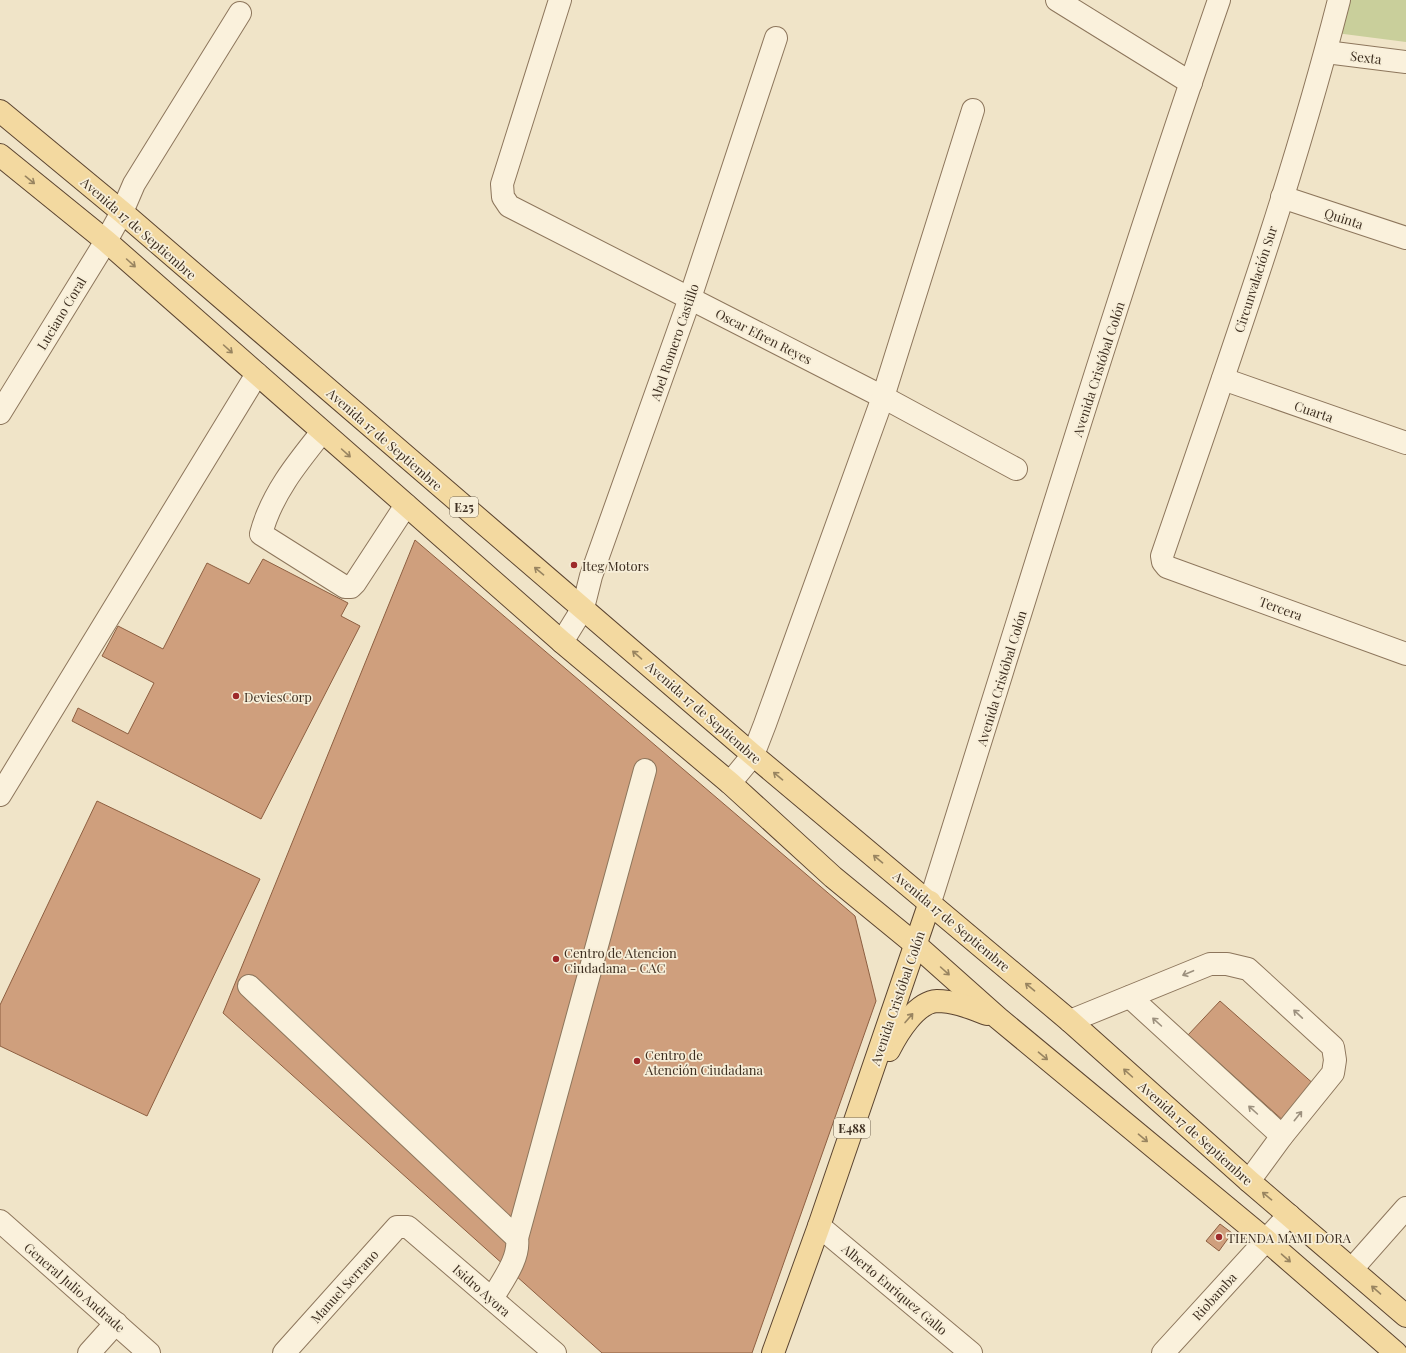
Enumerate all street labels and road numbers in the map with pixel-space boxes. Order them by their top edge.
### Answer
street label: Sexta [1349,47,1383,67]
street label: Avenida 17 de Septiembre [77,173,200,283]
street label: Quinta [1322,204,1366,232]
street label: Circunvalación Sur [1230,223,1280,335]
street label: Luciano Coral [33,273,90,353]
street label: Abel Romero Castillo [646,281,702,404]
street label: Avenida Cristóbal Colón [1068,299,1128,440]
street label: Oscar Efren Reyes [713,304,815,368]
street label: Avenida 17 de Septiembre [323,384,446,494]
street label: Cuarta [1292,396,1336,426]
road number: E25 [450,497,478,517]
street label: Tercera [1257,592,1305,624]
street label: Avenida Cristóbal Colón [972,608,1030,749]
street label: Avenida 17 de Septiembre [642,657,765,767]
street label: Avenida 17 de Septiembre [889,866,1014,975]
street label: Avenida Cristóbal Colón [866,928,928,1068]
street label: Avenida 17 de Septiembre [1135,1077,1257,1189]
road number: E488 [834,1118,870,1138]
street label: General Julio Andrade [21,1239,129,1336]
street label: Alberto Enriquez Gallo [838,1239,951,1338]
street label: Manuel Serrano [307,1246,381,1326]
street label: Isidro Ayora [450,1260,515,1320]
street label: Riobamba [1188,1268,1240,1323]

